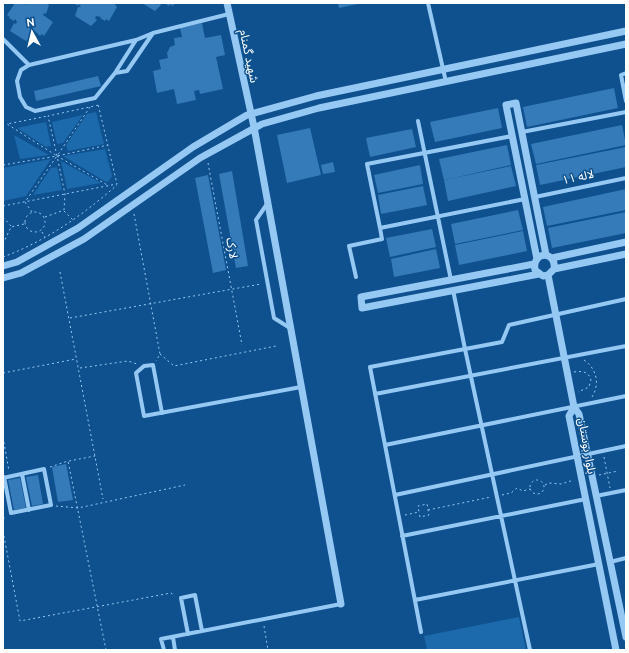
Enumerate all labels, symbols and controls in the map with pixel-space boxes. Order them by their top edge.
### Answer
north arrow [12,12,52,52]
text: N [26,16,36,29]
street label: شهید گمنام [235,28,262,84]
street label: لاله ۱۱ [561,167,595,186]
street label: لارک [223,236,241,260]
street label: بلوار بوستان [575,417,599,475]

